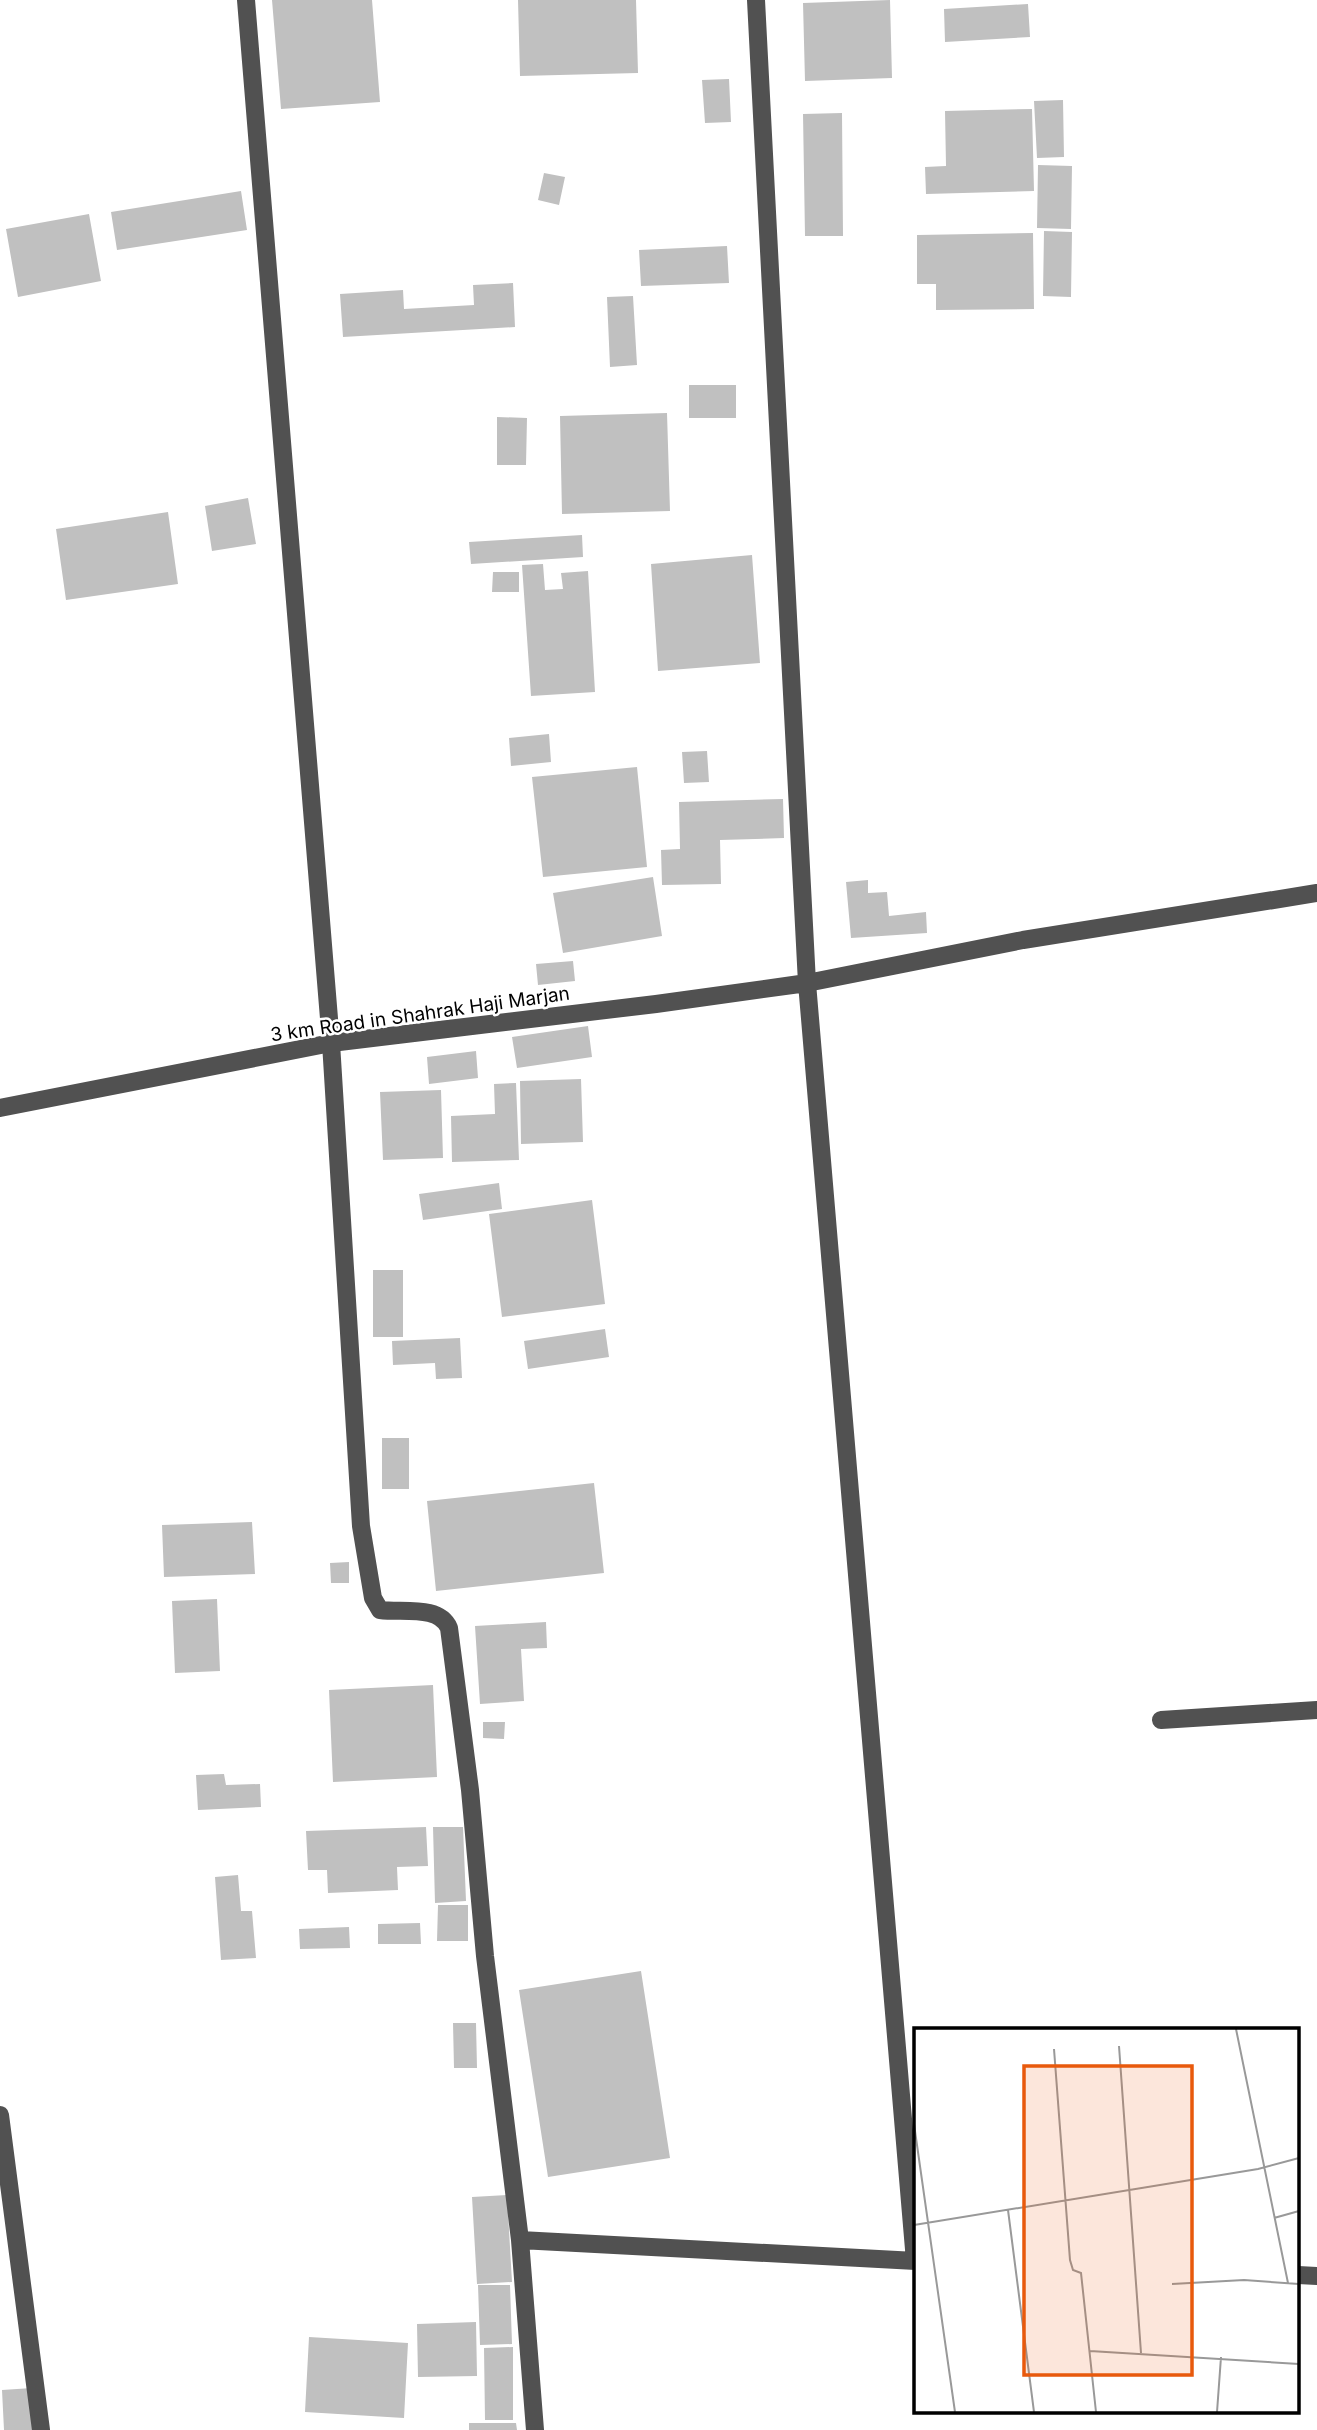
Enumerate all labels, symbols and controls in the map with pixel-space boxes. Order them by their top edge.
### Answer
street label: 3 km Road in Shahrak Haji Marjan [269,982,571,1046]
inset map [914,2028,1300,2412]

